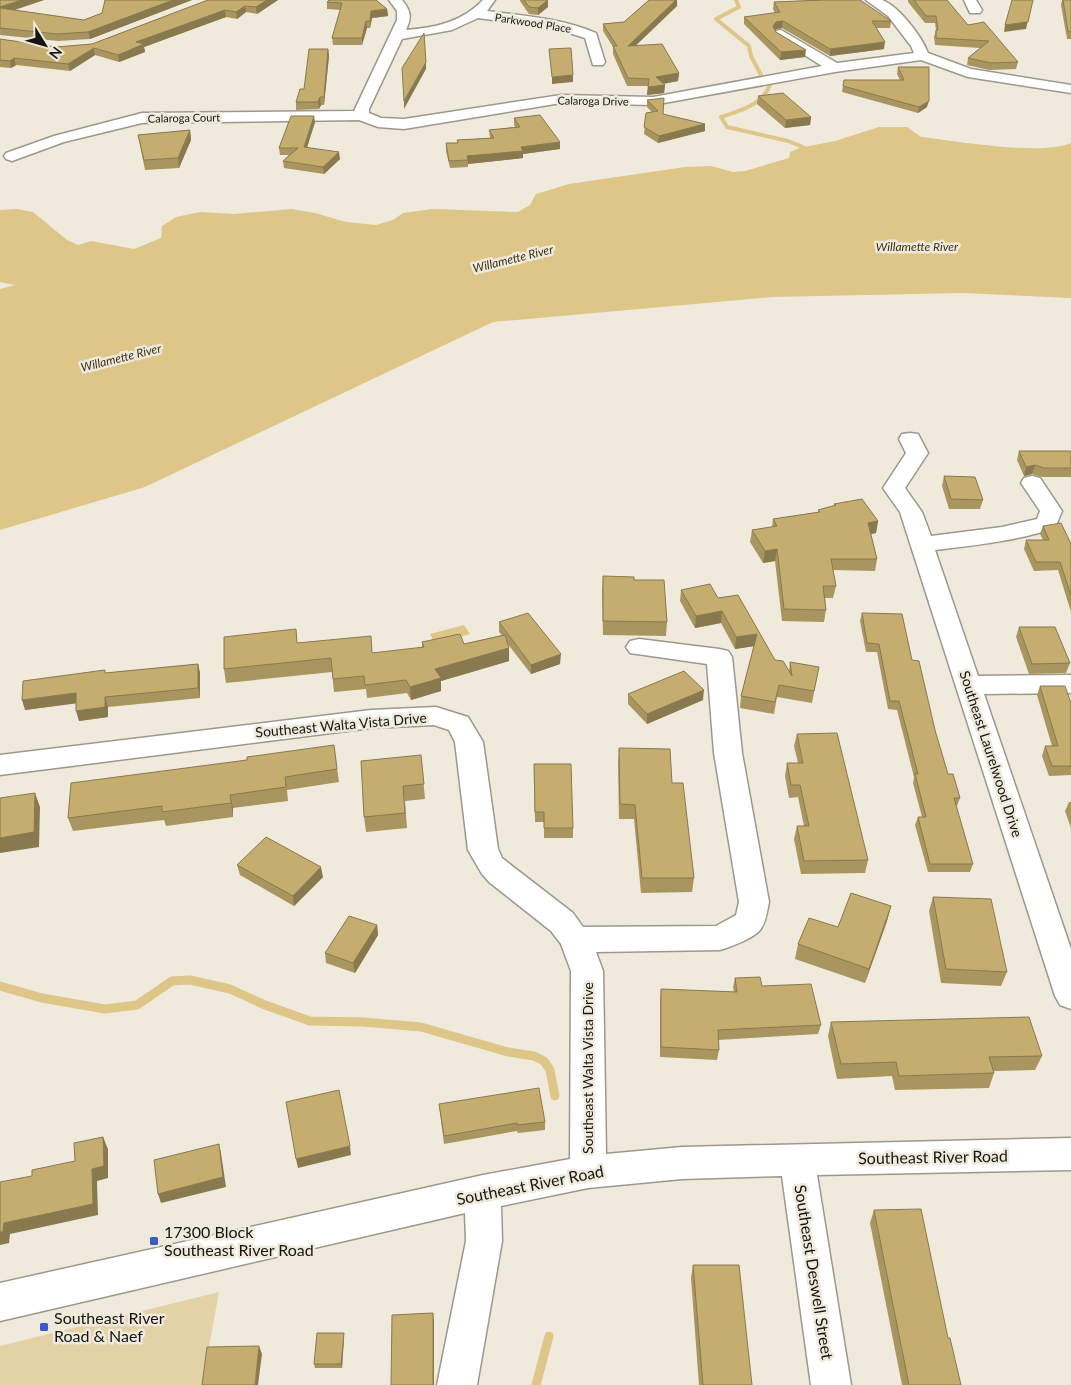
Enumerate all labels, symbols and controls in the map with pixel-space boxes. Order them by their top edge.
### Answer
street label: Parkwood Place [494,10,572,35]
north arrow [20,20,70,70]
text: N [46,44,66,63]
street label: Calaroga Drive [557,93,629,108]
street label: Calaroga Court [148,110,220,125]
water label: Willamette River [876,239,959,254]
water label: Willamette River [471,241,555,276]
water label: Willamette River [79,340,163,375]
street label: Southeast Laurelwood Drive [956,668,1026,839]
street label: Southeast Walta Vista Drive [255,709,427,740]
street label: Southeast Walta Vista Drive [579,982,596,1154]
street label: Southeast River Road [858,1146,1008,1167]
street label: Southeast River Road [455,1161,605,1208]
street label: Southeast Deswell Street [791,1183,838,1361]
place label: 17300 Block Southeast River Road [164,1222,314,1259]
marker: 17300 Block Southeast River Road [148,1235,160,1247]
place label: Southeast River Road & Naef [54,1308,165,1345]
marker: Southeast River Road & Naef [38,1321,50,1333]

